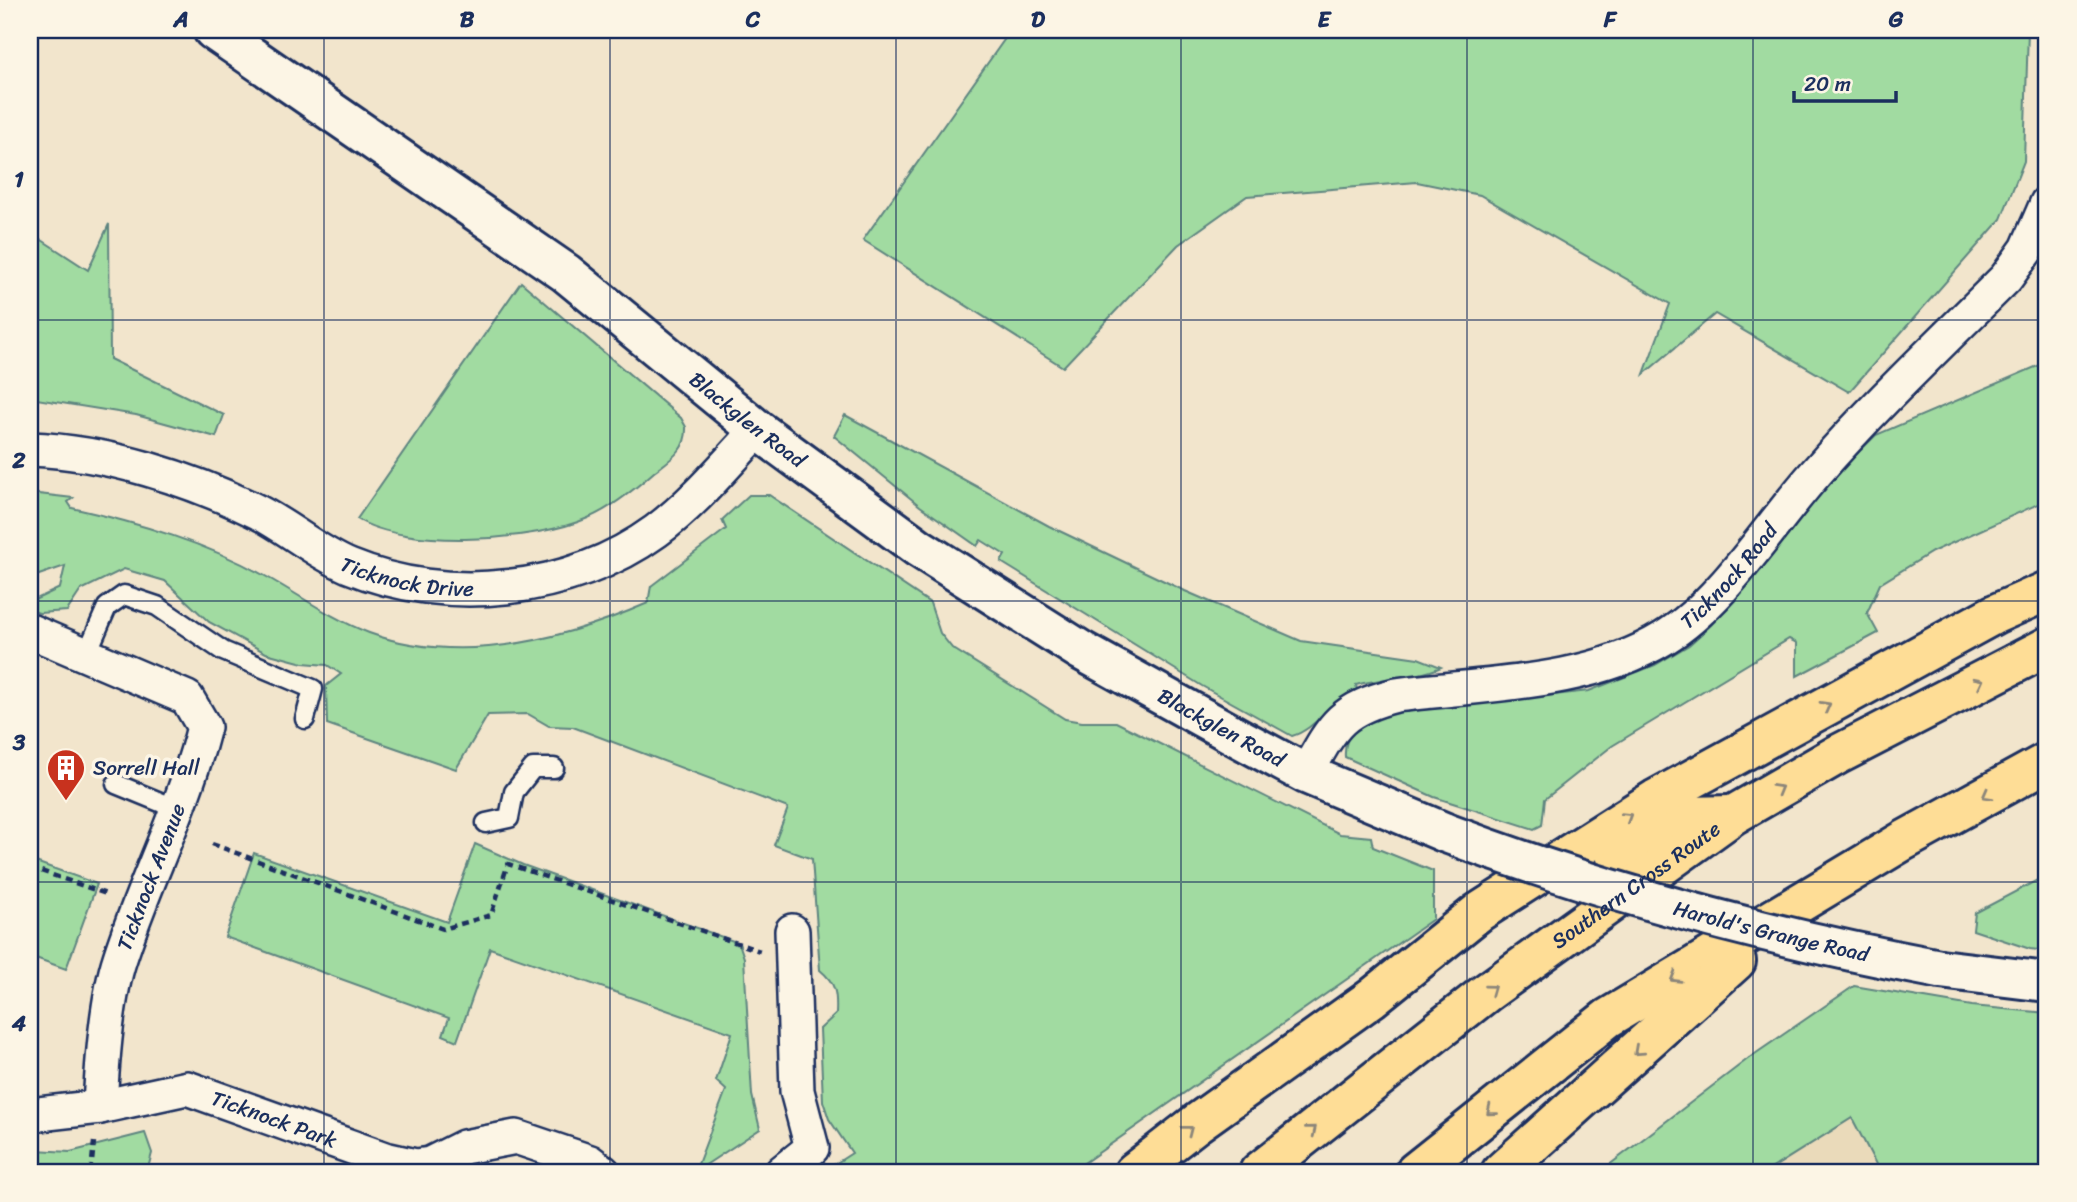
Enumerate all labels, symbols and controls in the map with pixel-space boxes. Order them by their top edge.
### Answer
text: A [172,0,189,40]
text: B [460,0,475,40]
text: C [745,0,761,40]
text: D [1031,0,1046,40]
text: E [1318,0,1333,40]
text: F [1603,0,1618,40]
text: G [1888,0,1904,40]
scale bar [1794,60,1895,104]
text: 20 m [1804,65,1851,103]
text: 1 [14,159,24,200]
street label: Blackglen Road [680,362,816,479]
text: 2 [11,440,26,481]
street label: Ticknock Road [1671,513,1789,639]
street label: Ticknock Drive [334,545,474,608]
street label: Blackglen Road [1150,677,1294,779]
one-way arrow [1971,677,1984,690]
one-way arrow [1819,701,1831,714]
text: 3 [12,722,26,763]
building icon: Sorrell Hall [45,747,87,802]
place label: Sorrell Hall [93,749,201,787]
one-way arrow [1771,784,1783,797]
one-way arrow [1982,787,1995,800]
street label: Ticknock Avenue [105,798,197,956]
street label: Southern Cross Route [1543,810,1729,959]
one-way arrow [1620,813,1633,826]
street label: Harold's Grange Road [1669,889,1874,974]
one-way arrow [1670,970,1683,983]
one-way arrow [1483,985,1496,997]
text: 4 [11,1003,27,1044]
one-way arrow [1633,1043,1646,1055]
street label: Ticknock Park [206,1079,343,1160]
one-way arrow [1487,1103,1499,1116]
one-way arrow [1305,1125,1317,1138]
one-way arrow [1180,1126,1193,1139]

